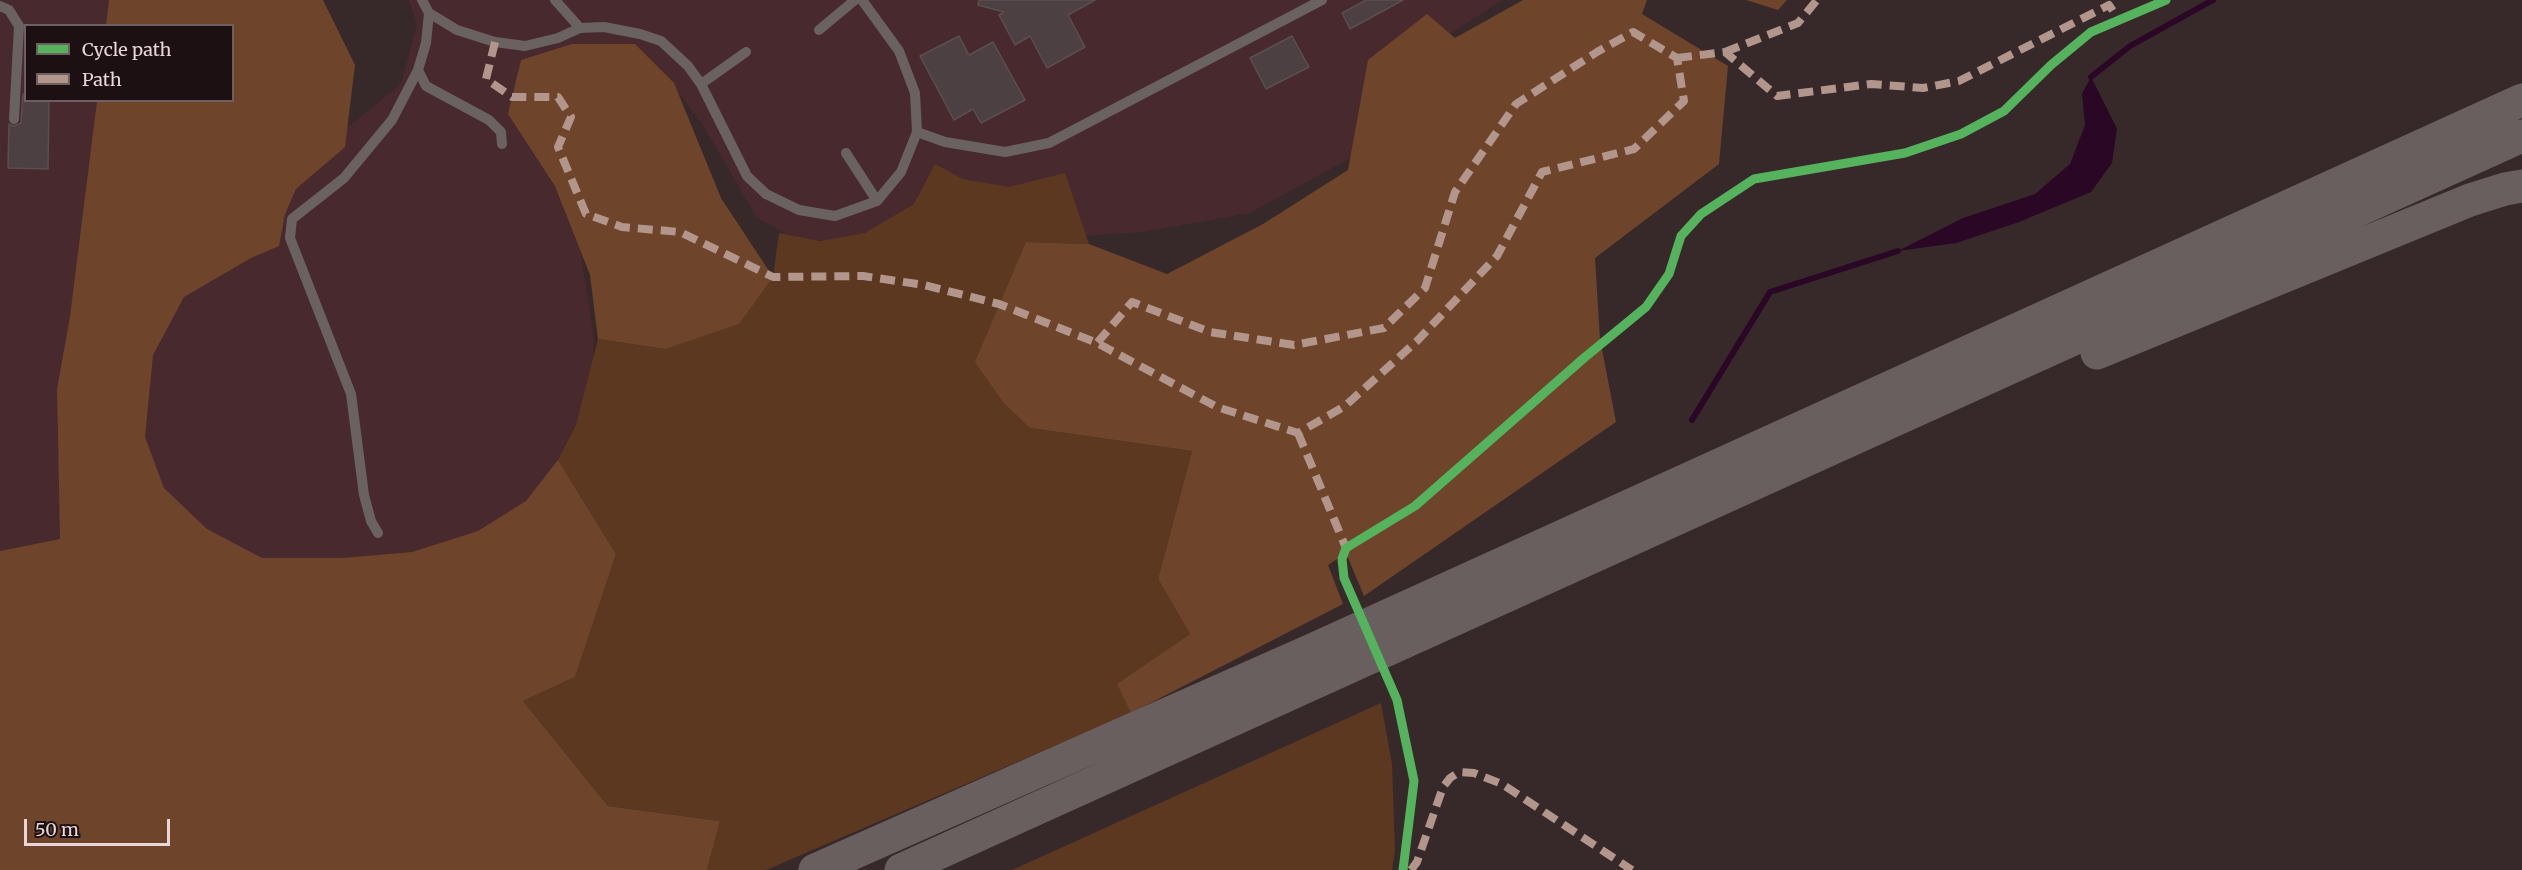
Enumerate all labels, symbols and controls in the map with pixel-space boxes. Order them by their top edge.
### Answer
legend [24,24,234,102]
text: Cycle path [82,38,171,61]
text: Path [82,68,122,91]
scale bar [27,807,172,845]
text: 50 m [35,818,79,841]

